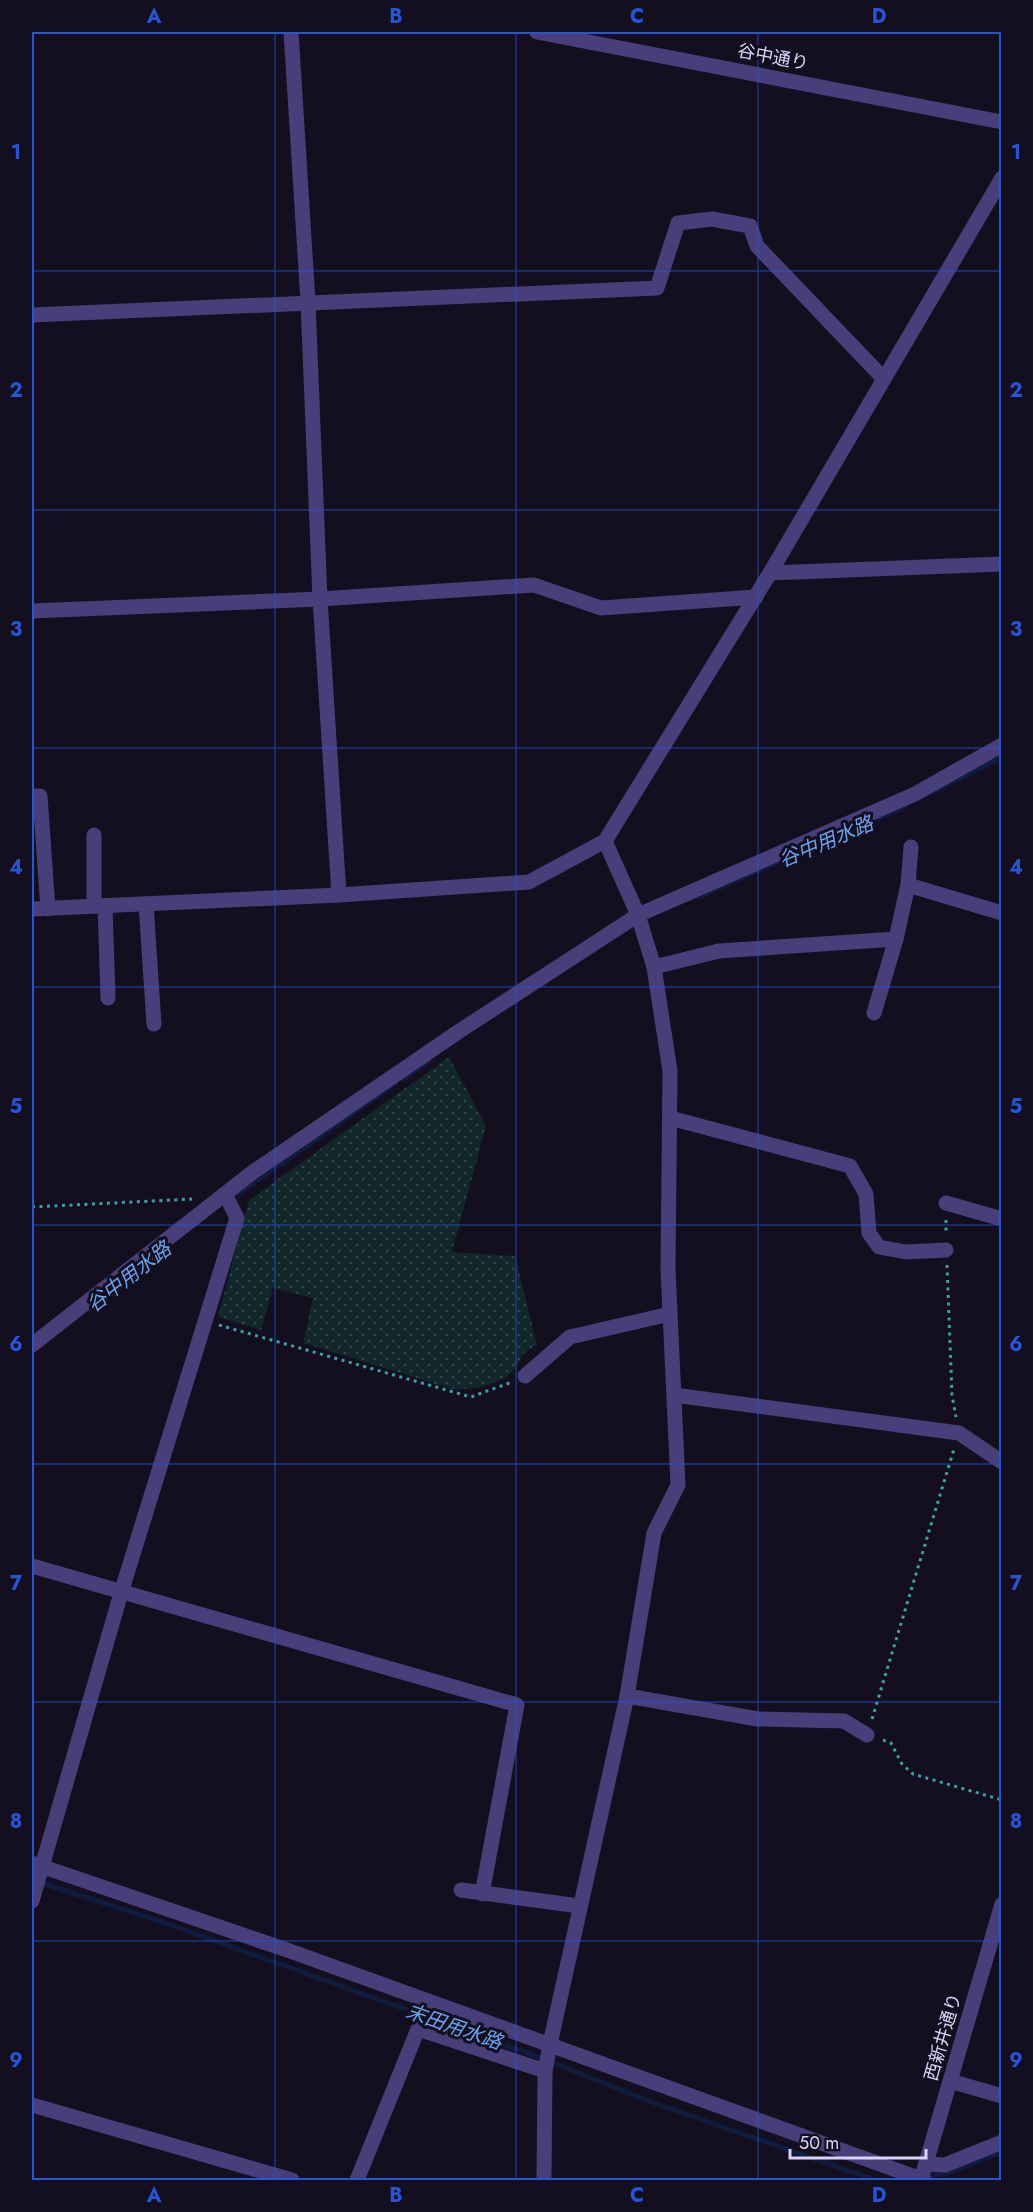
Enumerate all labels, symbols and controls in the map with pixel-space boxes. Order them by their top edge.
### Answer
text: A [146,2,162,31]
text: B [389,2,403,31]
text: C [630,2,644,31]
text: D [872,2,886,31]
street label: 谷中通り [735,37,811,77]
text: 1 [11,138,21,167]
text: 1 [1011,138,1021,167]
text: 2 [9,376,23,405]
text: 2 [1009,376,1023,405]
text: 3 [10,615,22,644]
text: 3 [1010,615,1022,644]
water label: 谷中用水路 [774,808,880,875]
text: 4 [9,853,23,882]
text: 4 [1009,853,1023,882]
text: 5 [10,1092,23,1121]
text: 5 [1010,1092,1023,1121]
water label: 谷中用水路 [81,1234,179,1319]
text: 6 [9,1330,23,1359]
text: 6 [1009,1330,1023,1359]
text: 7 [10,1569,23,1598]
text: 7 [1010,1569,1023,1598]
text: 8 [10,1807,22,1836]
text: 8 [1010,1807,1022,1836]
street label: 西新井通り [918,1990,968,2084]
water label: 末田用水路 [402,1997,508,2058]
text: 9 [9,2046,23,2075]
text: 9 [1009,2046,1023,2075]
scale bar [790,2122,926,2160]
text: 50 m [799,2130,839,2156]
text: A [146,2181,162,2210]
text: B [389,2181,403,2210]
text: C [630,2181,644,2210]
text: D [872,2181,886,2210]

